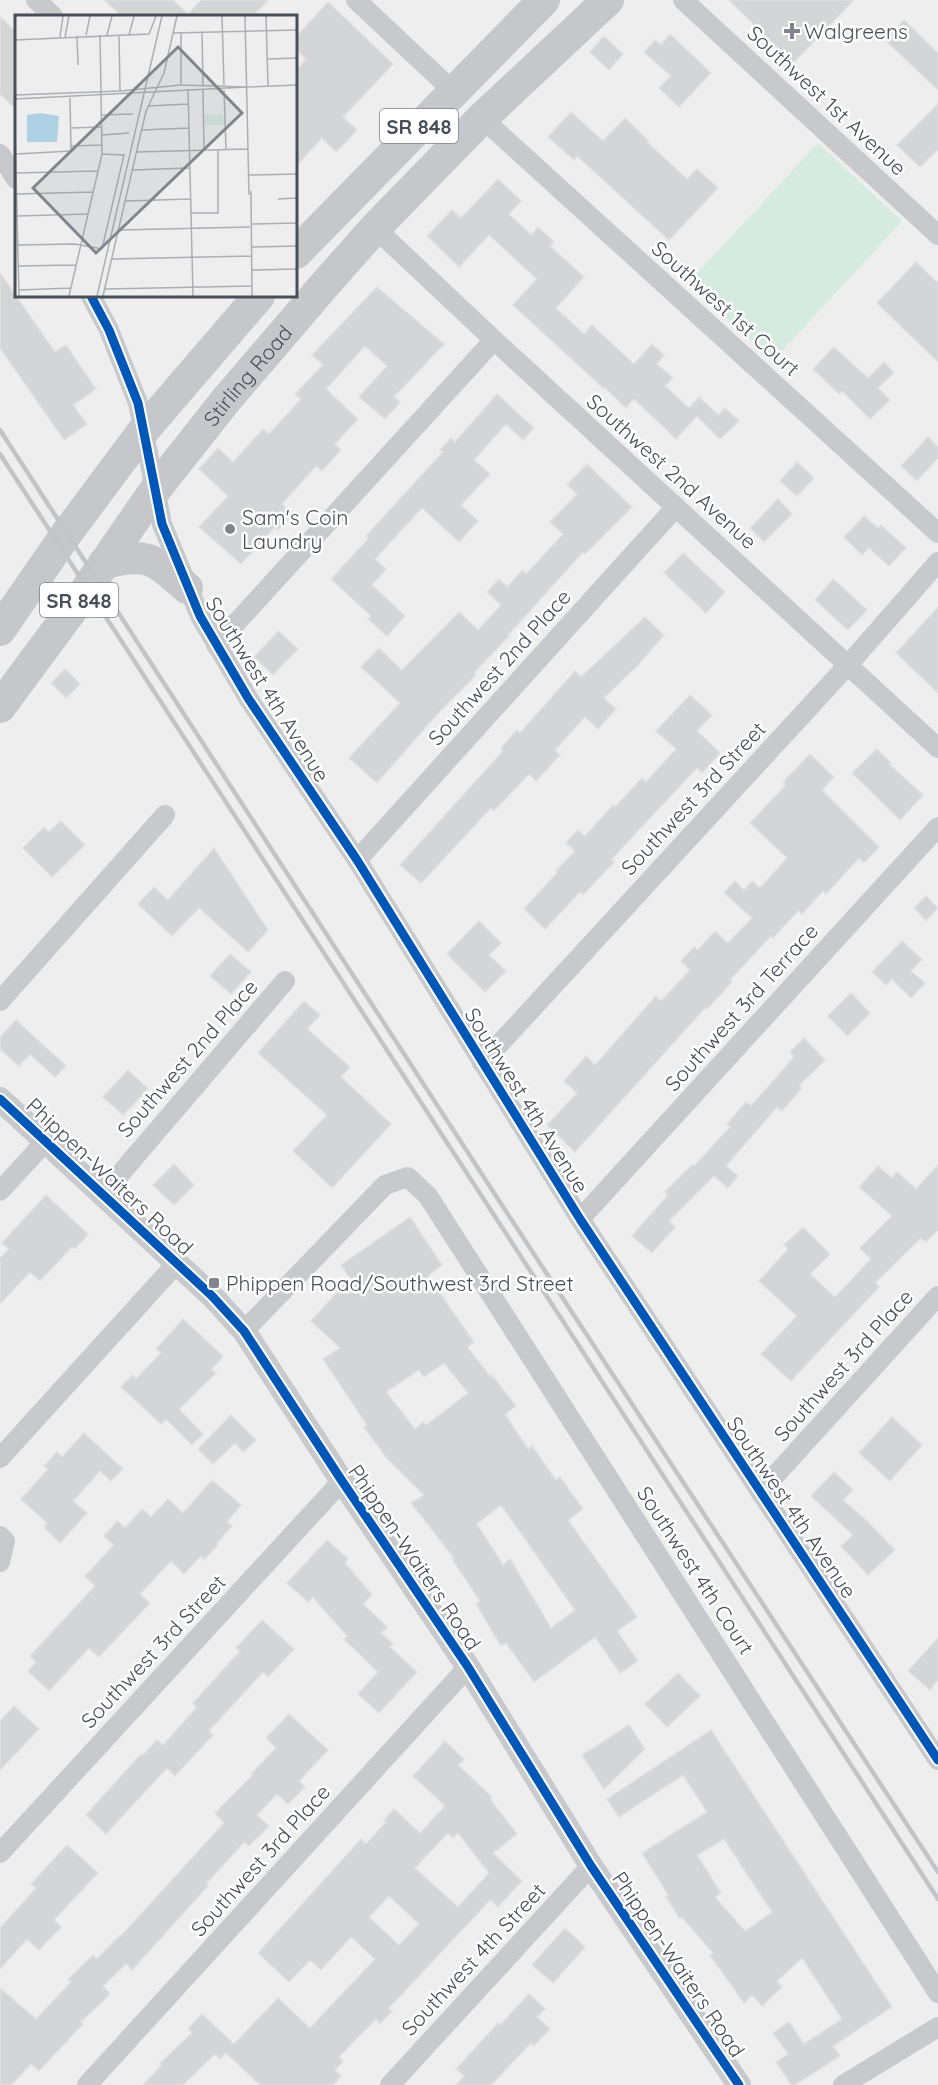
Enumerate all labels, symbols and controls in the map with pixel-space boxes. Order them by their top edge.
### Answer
inset map [15,15,297,297]
place label: Walgreens [804,18,908,44]
street label: Southwest 1st Avenue [742,20,912,180]
marker: Walgreens [785,24,799,38]
road number: SR 848 [380,109,458,143]
street label: Southwest 1st Court [647,235,805,381]
street label: Stirling Road [198,320,297,431]
street label: Southwest 2nd Avenue [582,388,762,554]
place label: Sam's Coin Laundry [242,504,348,554]
marker: Sam's Coin Laundry [223,522,237,536]
road number: SR 848 [40,583,118,617]
street label: Southwest 2nd Place [422,584,576,750]
street label: Southwest 4th Avenue [200,592,336,786]
street label: Southwest 3rd Street [615,716,771,880]
street label: Southwest 3rd Terrace [659,918,823,1096]
street label: Southwest 2nd Place [111,974,263,1142]
street label: Southwest 4th Avenue [459,1003,595,1197]
street label: Phippen-Waiters Road [21,1092,199,1260]
place label: Phippen Road/Southwest 3rd Street [226,1270,574,1296]
marker: Phippen Road/Southwest 3rd Street [207,1276,221,1290]
street label: Southwest 3rd Place [768,1284,918,1446]
street label: Southwest 4th Avenue [722,1411,862,1603]
street label: Phippen-Waiters Road [343,1459,487,1655]
street label: Southwest 4th Court [632,1481,760,1659]
street label: Southwest 3rd Street [75,1569,231,1733]
street label: Southwest 3rd Place [185,1779,335,1941]
street label: Phippen-Waiters Road [607,1866,751,2062]
street label: Southwest 4th Street [396,1877,550,2041]

